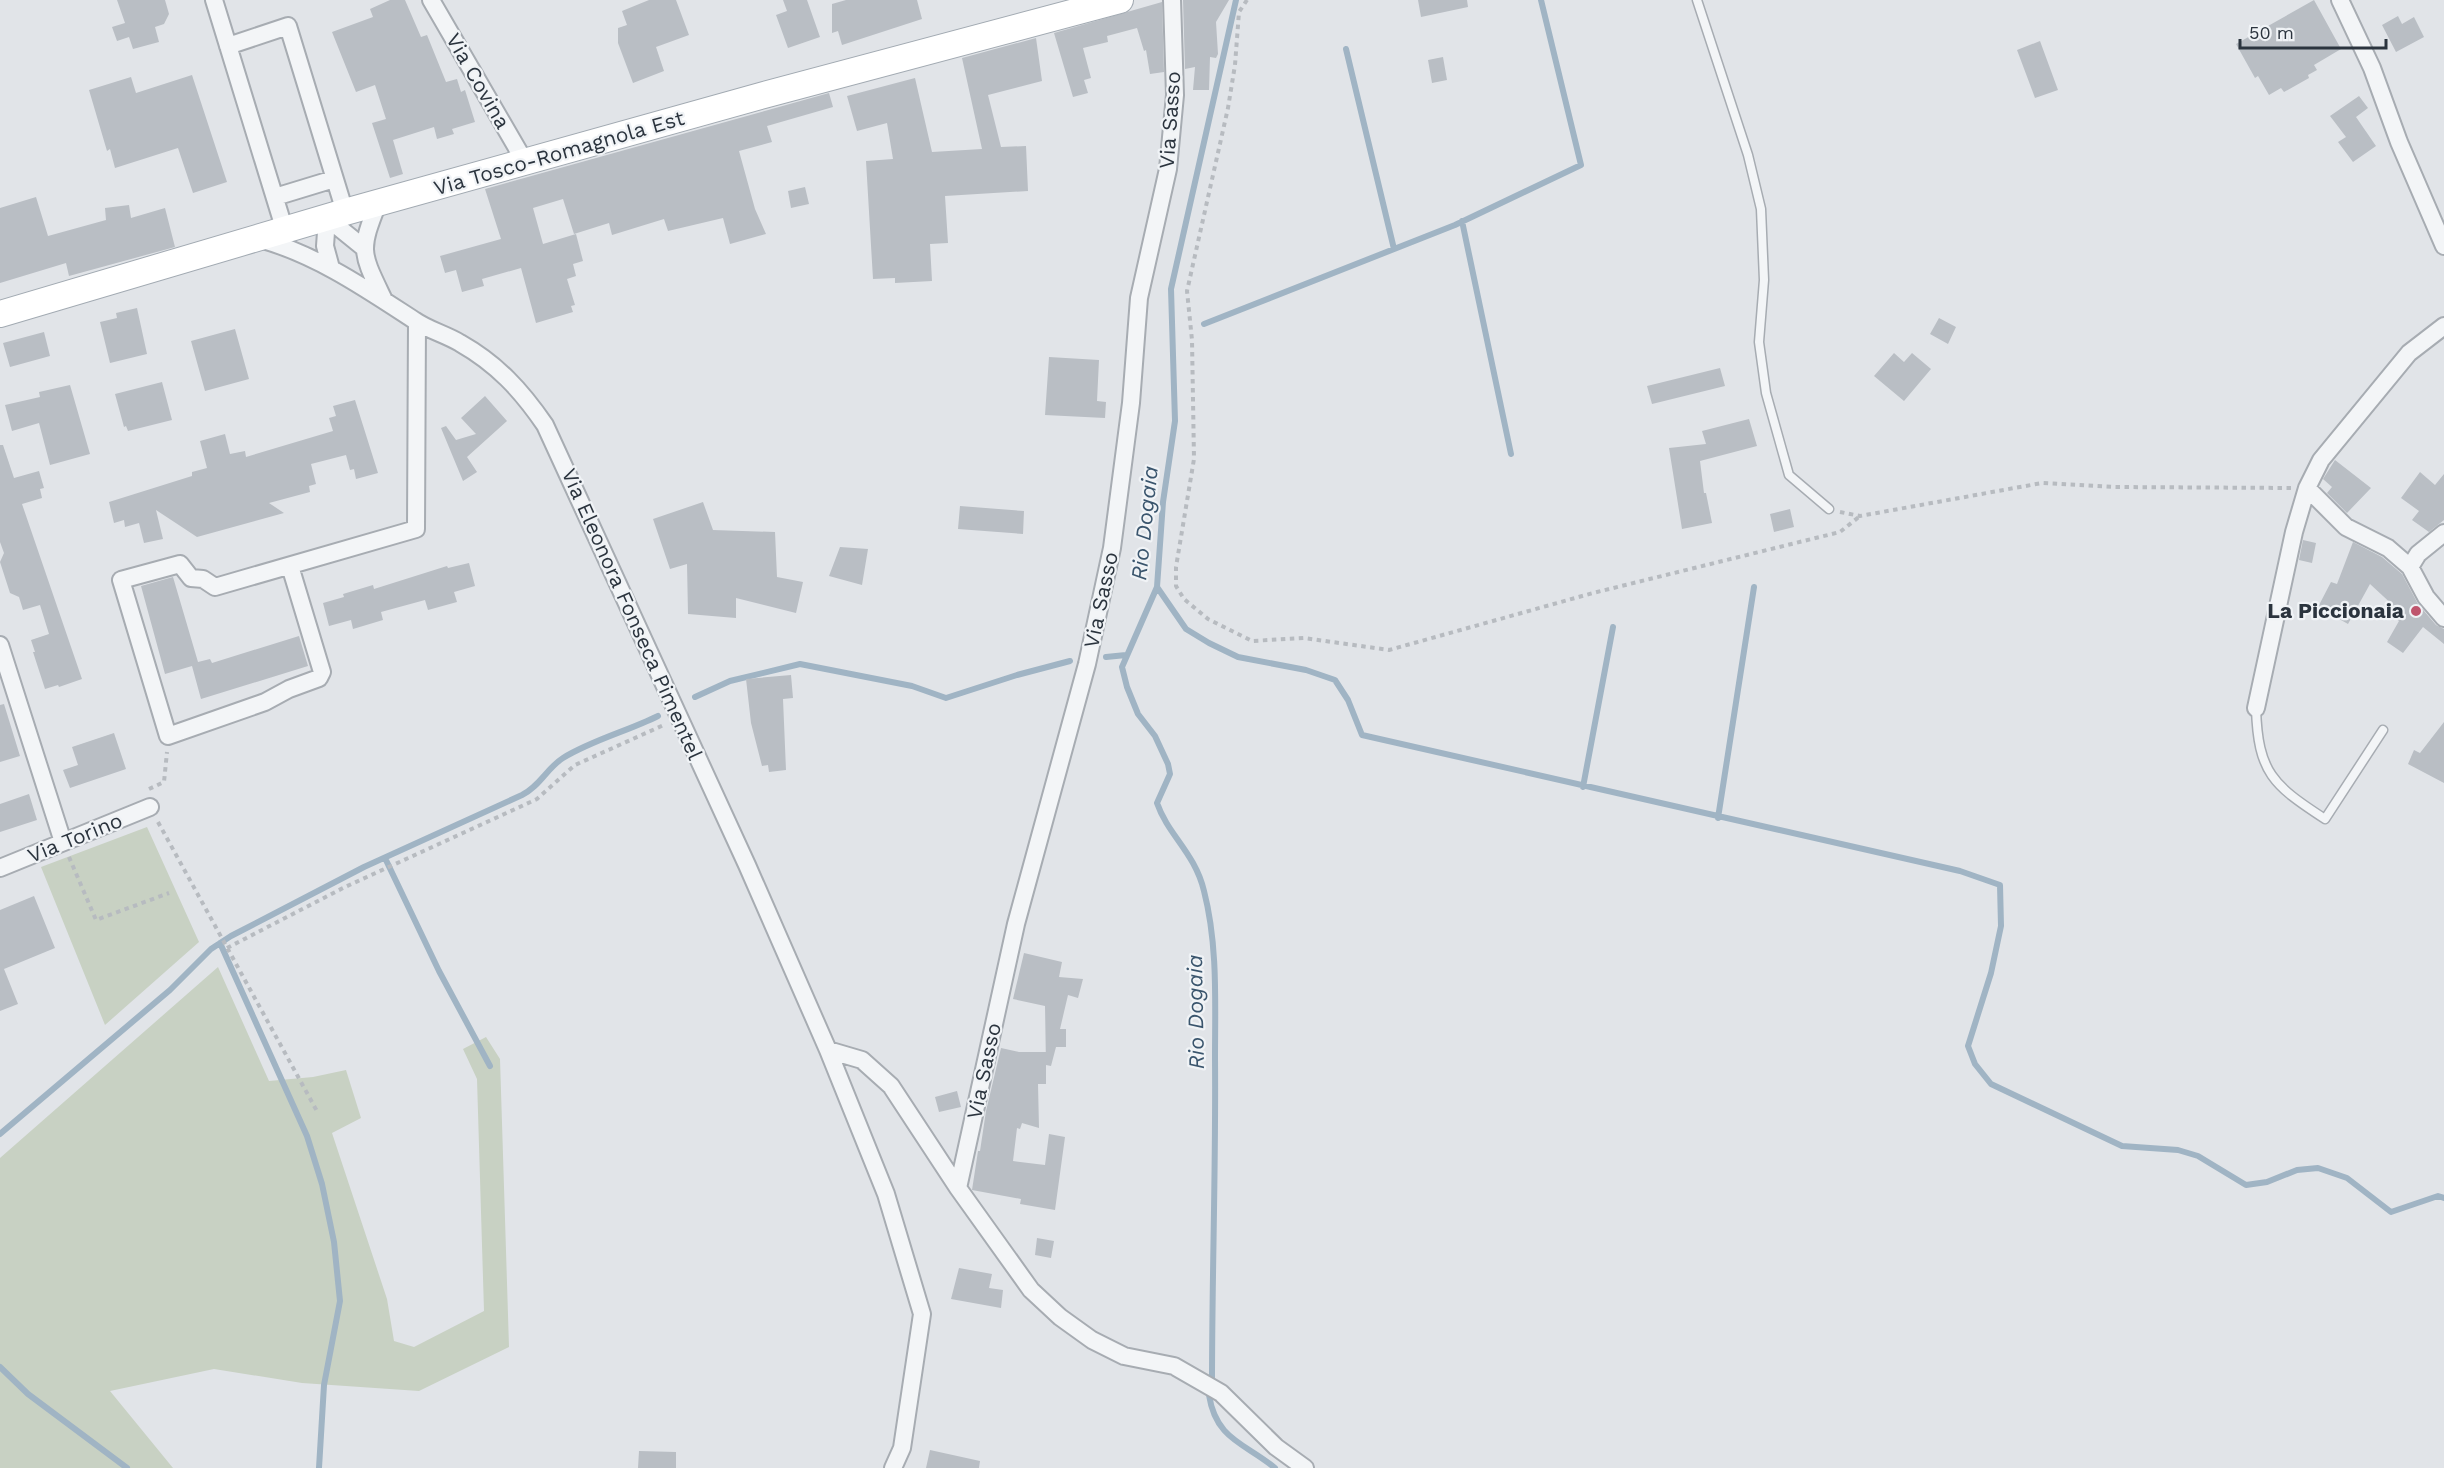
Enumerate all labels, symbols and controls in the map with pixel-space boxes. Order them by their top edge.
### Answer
scale bar [2240,12,2386,50]
text: 50 m [2249,22,2294,43]
street label: Via Covina [441,29,516,133]
street label: Via Sasso [1154,70,1185,170]
street label: Via Tosco-Romagnola Est [431,105,687,200]
street label: Via Eleonora Fonseca Pimentel [557,464,708,764]
water label: Rio Dogaia [1126,465,1163,582]
street label: Via Sasso [1078,550,1123,650]
place label: La Piccionaia [2267,598,2405,623]
marker: La Piccionaia [2409,604,2423,618]
street label: Via Torino [24,807,126,868]
water label: Rio Dogaia [1182,954,1209,1070]
street label: Via Sasso [961,1021,1006,1121]

